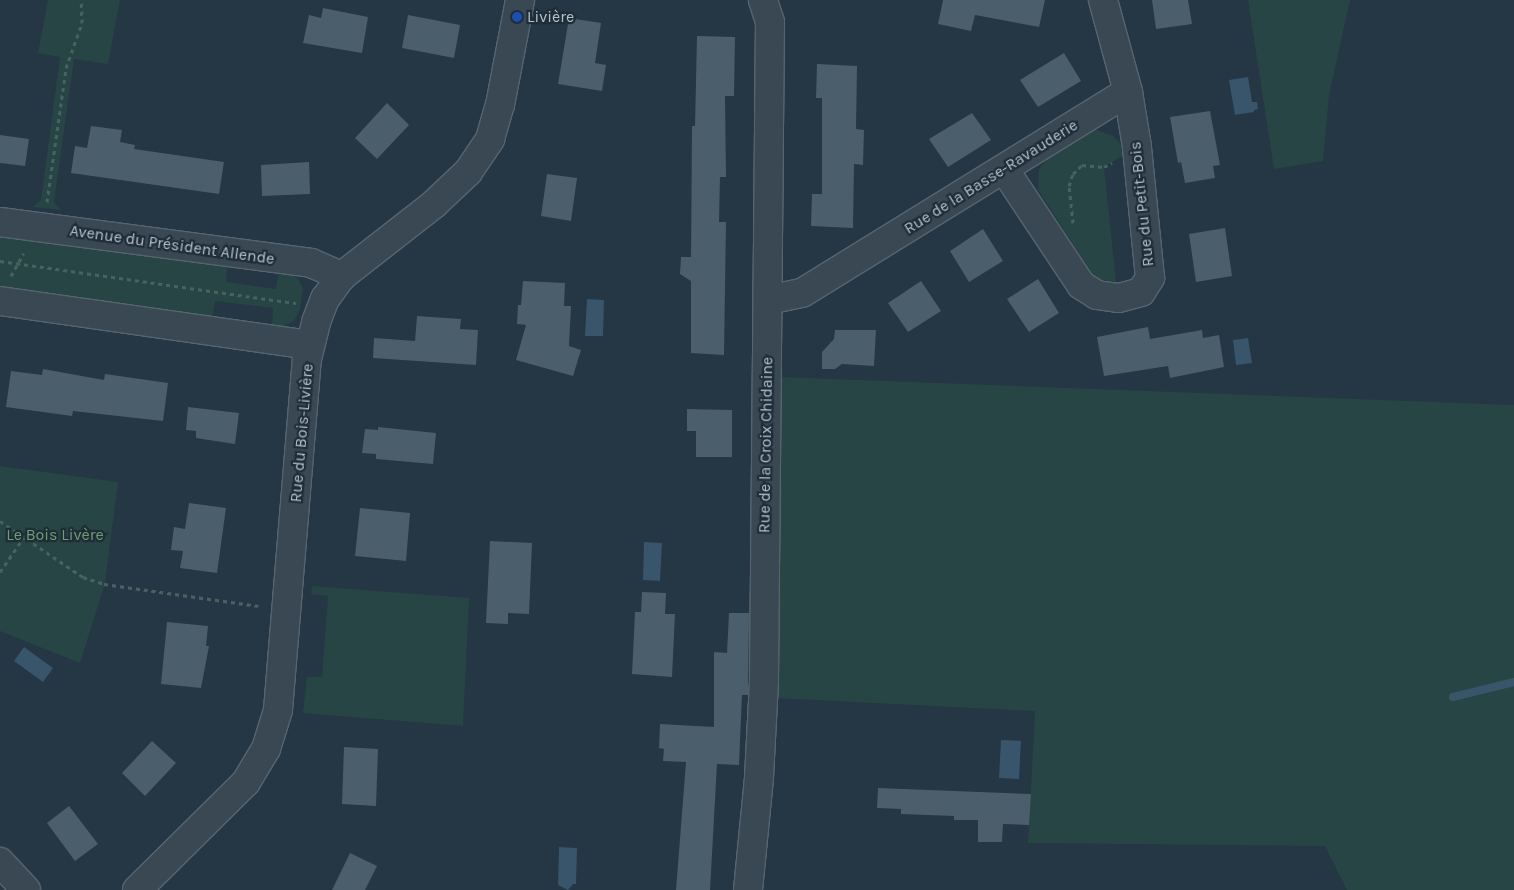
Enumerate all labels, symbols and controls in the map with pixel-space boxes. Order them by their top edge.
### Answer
place label: Livière [527,7,574,27]
marker: Livière [511,11,523,23]
street label: Rue de la Basse-Ravauderie [901,116,1081,238]
street label: Rue du Petit-Bois [1126,140,1158,268]
street label: Avenue du Président Allende [68,221,276,269]
street label: Rue de la Croix Chidaine [755,357,777,533]
street label: Rue du Bois-Livière [286,363,318,503]
park label: Le Bois Livère [6,525,104,545]

